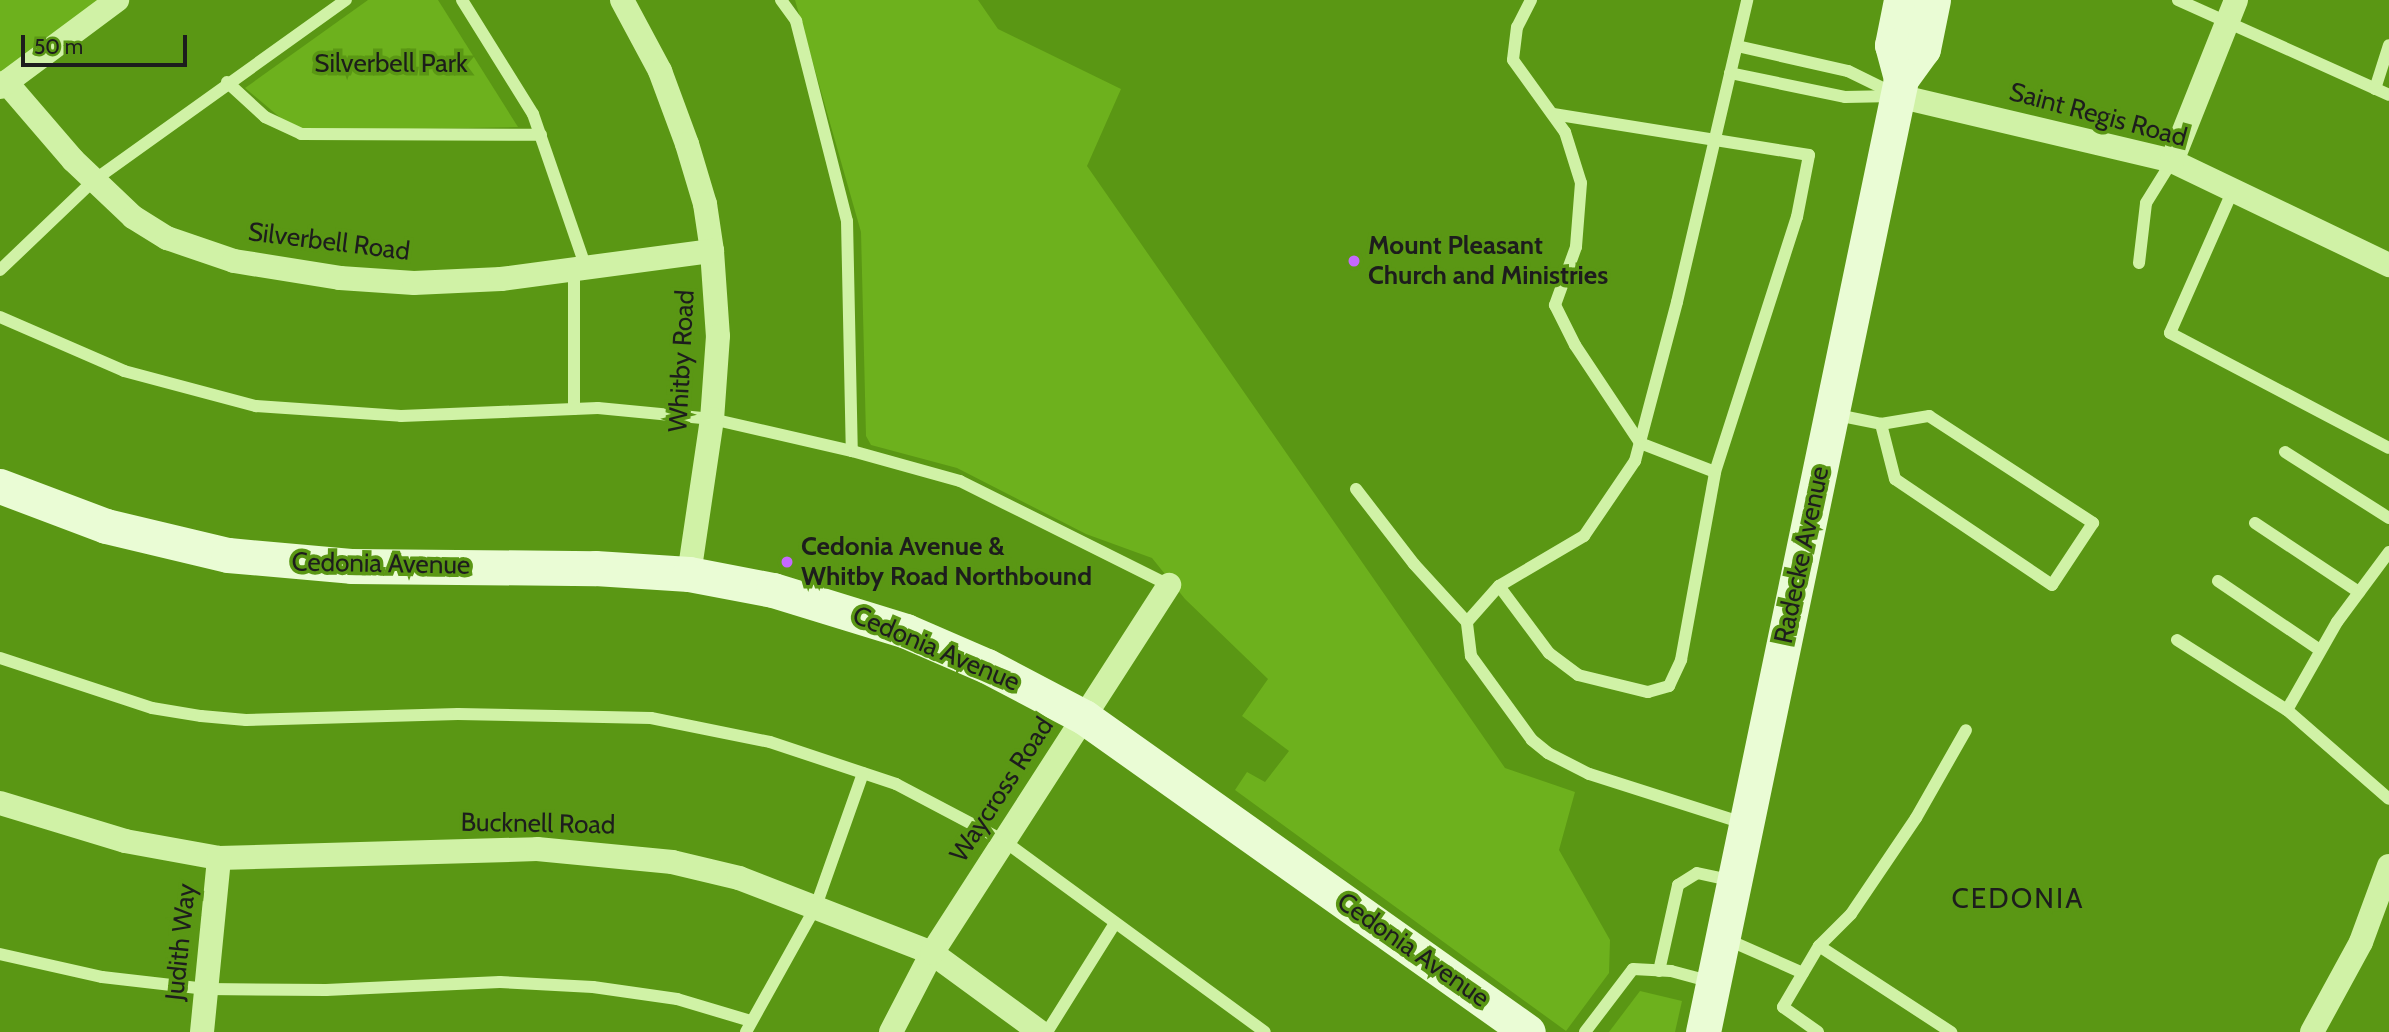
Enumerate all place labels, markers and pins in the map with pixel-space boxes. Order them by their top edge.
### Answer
place label: Mount Pleasant Church and Ministries [1368,230,1608,292]
marker: Mount Pleasant Church and Ministries [1346,253,1362,269]
place label: Cedonia Avenue & Whitby Road Northbound [801,531,1092,592]
marker: Cedonia Avenue & Whitby Road Northbound [779,554,795,570]

